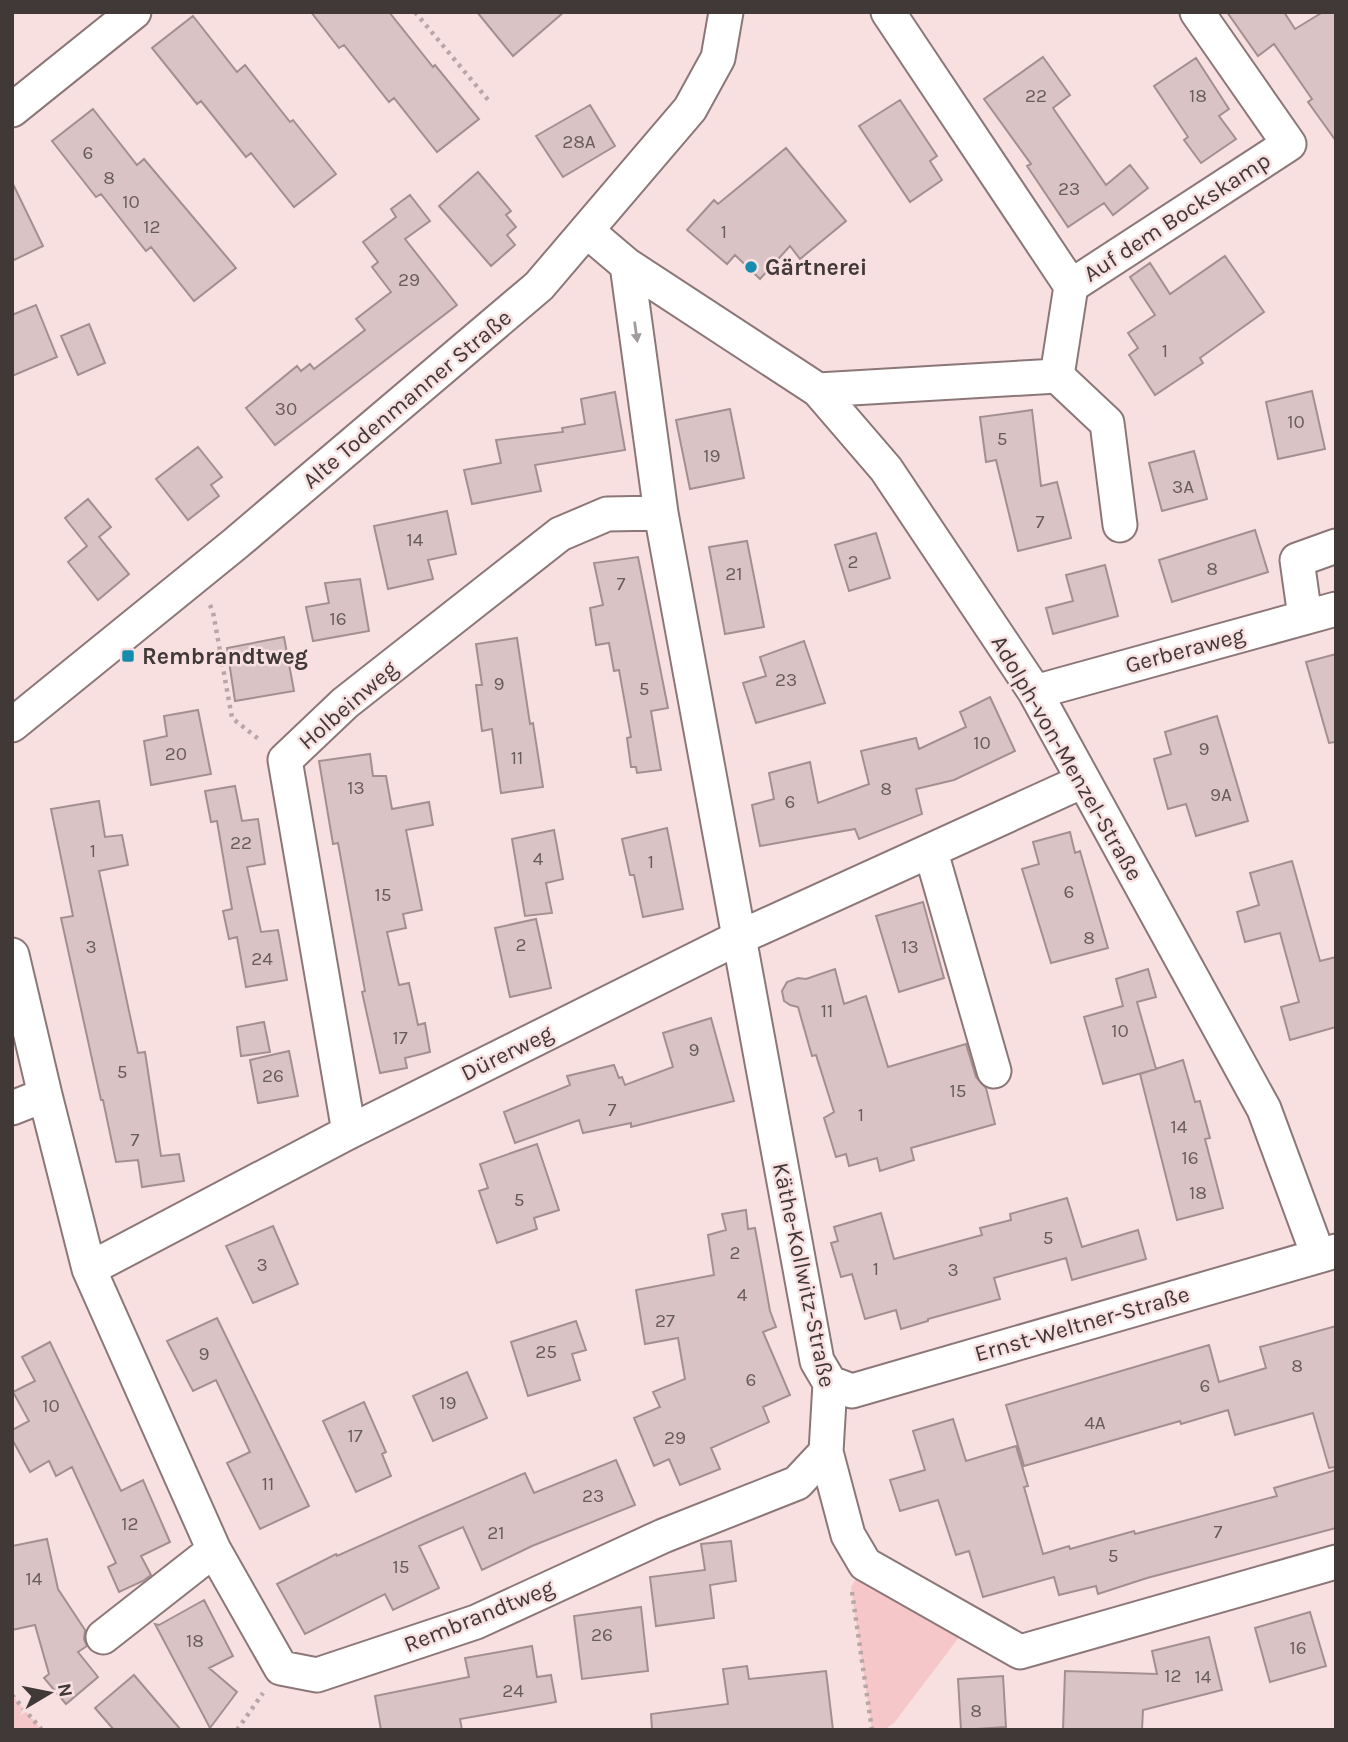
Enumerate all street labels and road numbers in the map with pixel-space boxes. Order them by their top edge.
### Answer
street label: Auf dem Bockskamp [1079,147,1275,287]
street label: Alte Todenmanner Straße [297,304,517,494]
street label: Gerberaweg [1122,621,1248,679]
street label: Adolph-von-Menzel-Straße [986,630,1148,886]
street label: Holbeinweg [293,655,403,755]
street label: Dürerweg [457,1019,557,1087]
street label: Käthe-Kollwitz-Straße [767,1160,841,1390]
street label: Ernst-Weltner-Straße [972,1280,1192,1368]
street label: Rembrandtweg [400,1574,558,1658]

